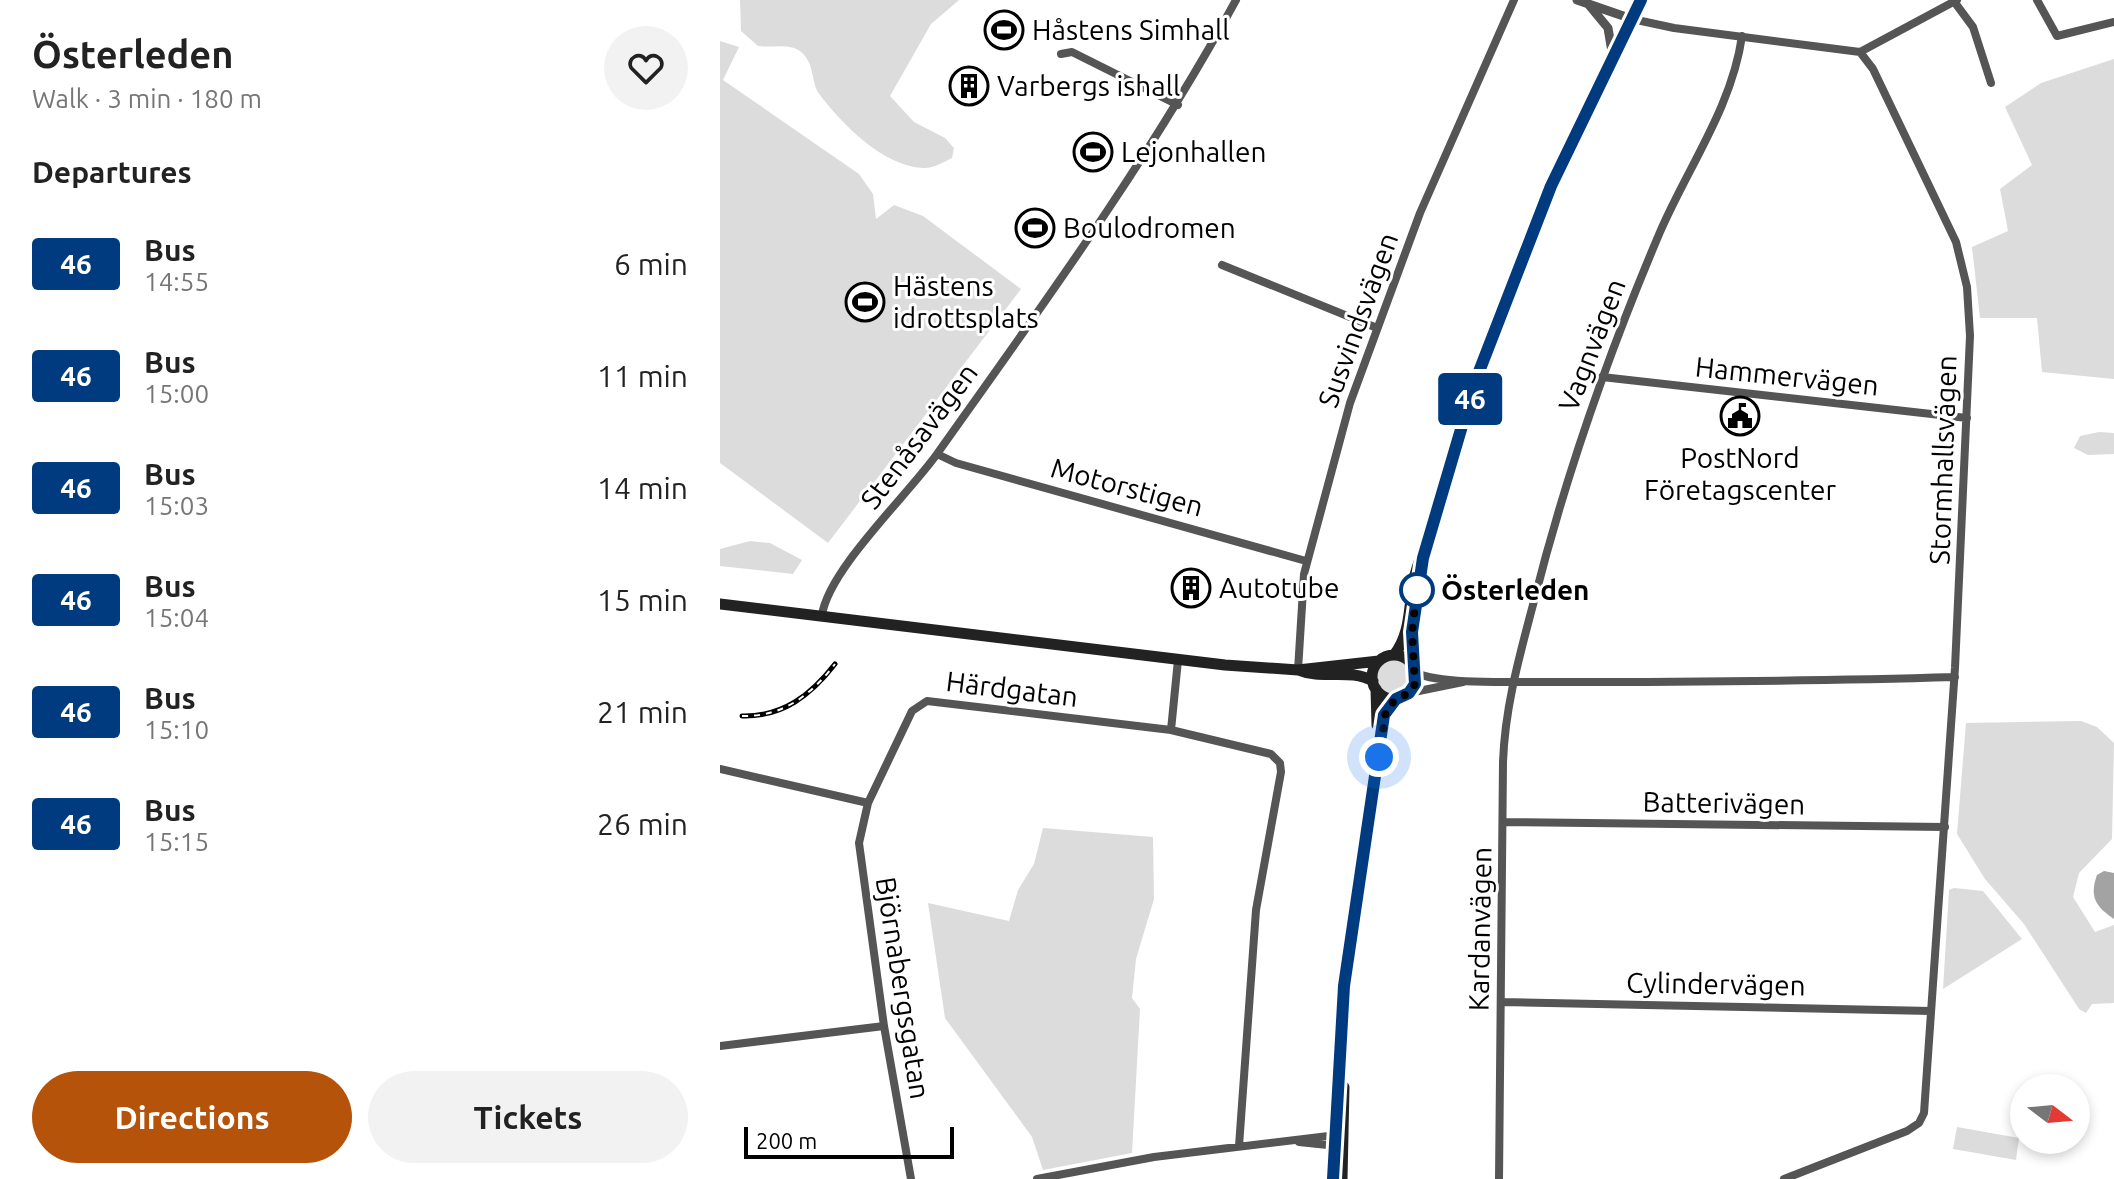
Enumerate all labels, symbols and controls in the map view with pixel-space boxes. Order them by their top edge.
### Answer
sports icon: Håstens Simhall [983,9,1025,51]
place label: Håstens Simhall [1032,14,1230,45]
button: heart [604,26,688,110]
text: Österleden [32,33,233,75]
building icon: Varbergs ishall [948,65,990,107]
place label: Varbergs ishall [997,70,1180,101]
text: Walk · 3 min · 180 m [32,84,262,113]
sports icon: Lejonhallen [1072,131,1114,173]
place label: Lejonhallen [1121,136,1266,167]
text: Departures [32,155,192,189]
sports icon: Boulodromen [1014,207,1056,249]
place label: Boulodromen [1063,212,1236,243]
street label: Susvindsvägen [1312,228,1403,411]
text: Bus [144,233,196,267]
text: 6 min [614,247,688,281]
text: 46 [60,248,92,279]
text: 14:55 [144,267,209,296]
place label: Hästens idrottsplats [893,270,1039,333]
street label: Vagnvägen [1552,274,1631,415]
sports icon: Hästens idrottsplats [844,281,886,323]
text: Bus [144,345,196,379]
street label: Hammervägen [1694,350,1880,401]
street label: Stormhallsvägen [1923,355,1962,565]
street label: Stenåsavägen [854,357,983,514]
text: 11 min [597,359,688,393]
text: 46 [60,360,92,391]
line badge: 46 [1434,373,1506,425]
text: 15:00 [144,379,209,408]
text: 46 [1454,383,1486,414]
public building icon: PostNord Företagscenter [1719,395,1761,437]
place label: PostNord Företagscenter [1644,442,1836,505]
street label: Motorstigen [1048,451,1207,522]
text: Bus [144,457,196,491]
text: 14 min [597,471,688,505]
text: 46 [60,472,92,503]
text: 15:03 [144,491,209,520]
building icon: Autotube [1170,567,1212,609]
text: Bus [144,569,196,603]
place label: Autotube [1219,572,1339,603]
marker: Österleden [1400,573,1434,607]
place label: Österleden [1441,574,1589,605]
text: 15 min [597,583,688,617]
text: 46 [60,584,92,615]
text: 15:04 [144,603,209,632]
street label: Härdgatan [944,665,1080,712]
text: Bus [144,681,196,715]
text: 21 min [597,695,688,729]
text: 46 [60,696,92,727]
text: 15:10 [144,715,209,744]
your location [1359,737,1399,777]
street label: Batterivägen [1642,786,1806,819]
text: Bus [144,793,196,827]
text: 26 min [597,807,688,841]
text: 46 [60,808,92,839]
text: 15:15 [144,827,209,856]
street label: Kardanvägen [1463,847,1496,1011]
street label: Björnabergsgatan [871,875,936,1101]
street label: Cylindervägen [1626,966,1806,1001]
button: Directions [32,1071,352,1163]
button: Tickets [368,1071,688,1163]
north arrow [2010,1074,2090,1154]
map controls [2010,1074,2090,1154]
scale bar [744,1123,954,1159]
text: 200 m [756,1128,817,1153]

